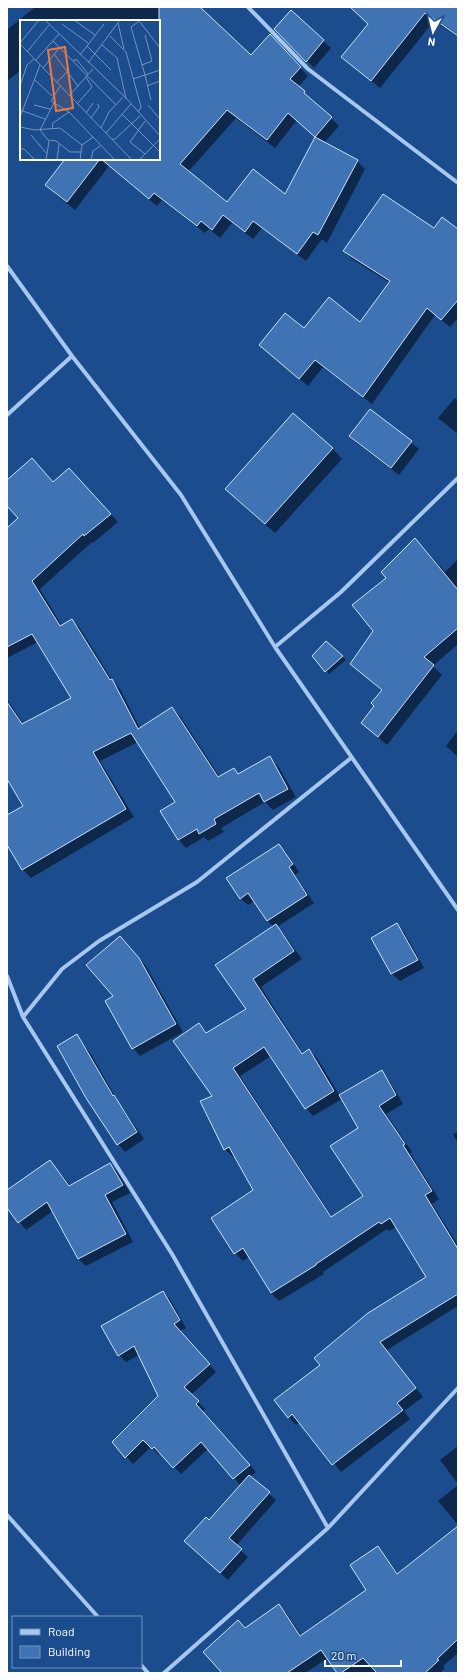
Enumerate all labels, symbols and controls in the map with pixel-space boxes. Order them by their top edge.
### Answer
north arrow [413,12,453,52]
inset map [20,20,160,160]
text: N [427,35,436,49]
legend [12,1616,142,1668]
text: Road [48,1624,75,1638]
scale bar [325,1642,401,1668]
text: Building [48,1644,90,1658]
text: 20 m [331,1648,357,1662]

